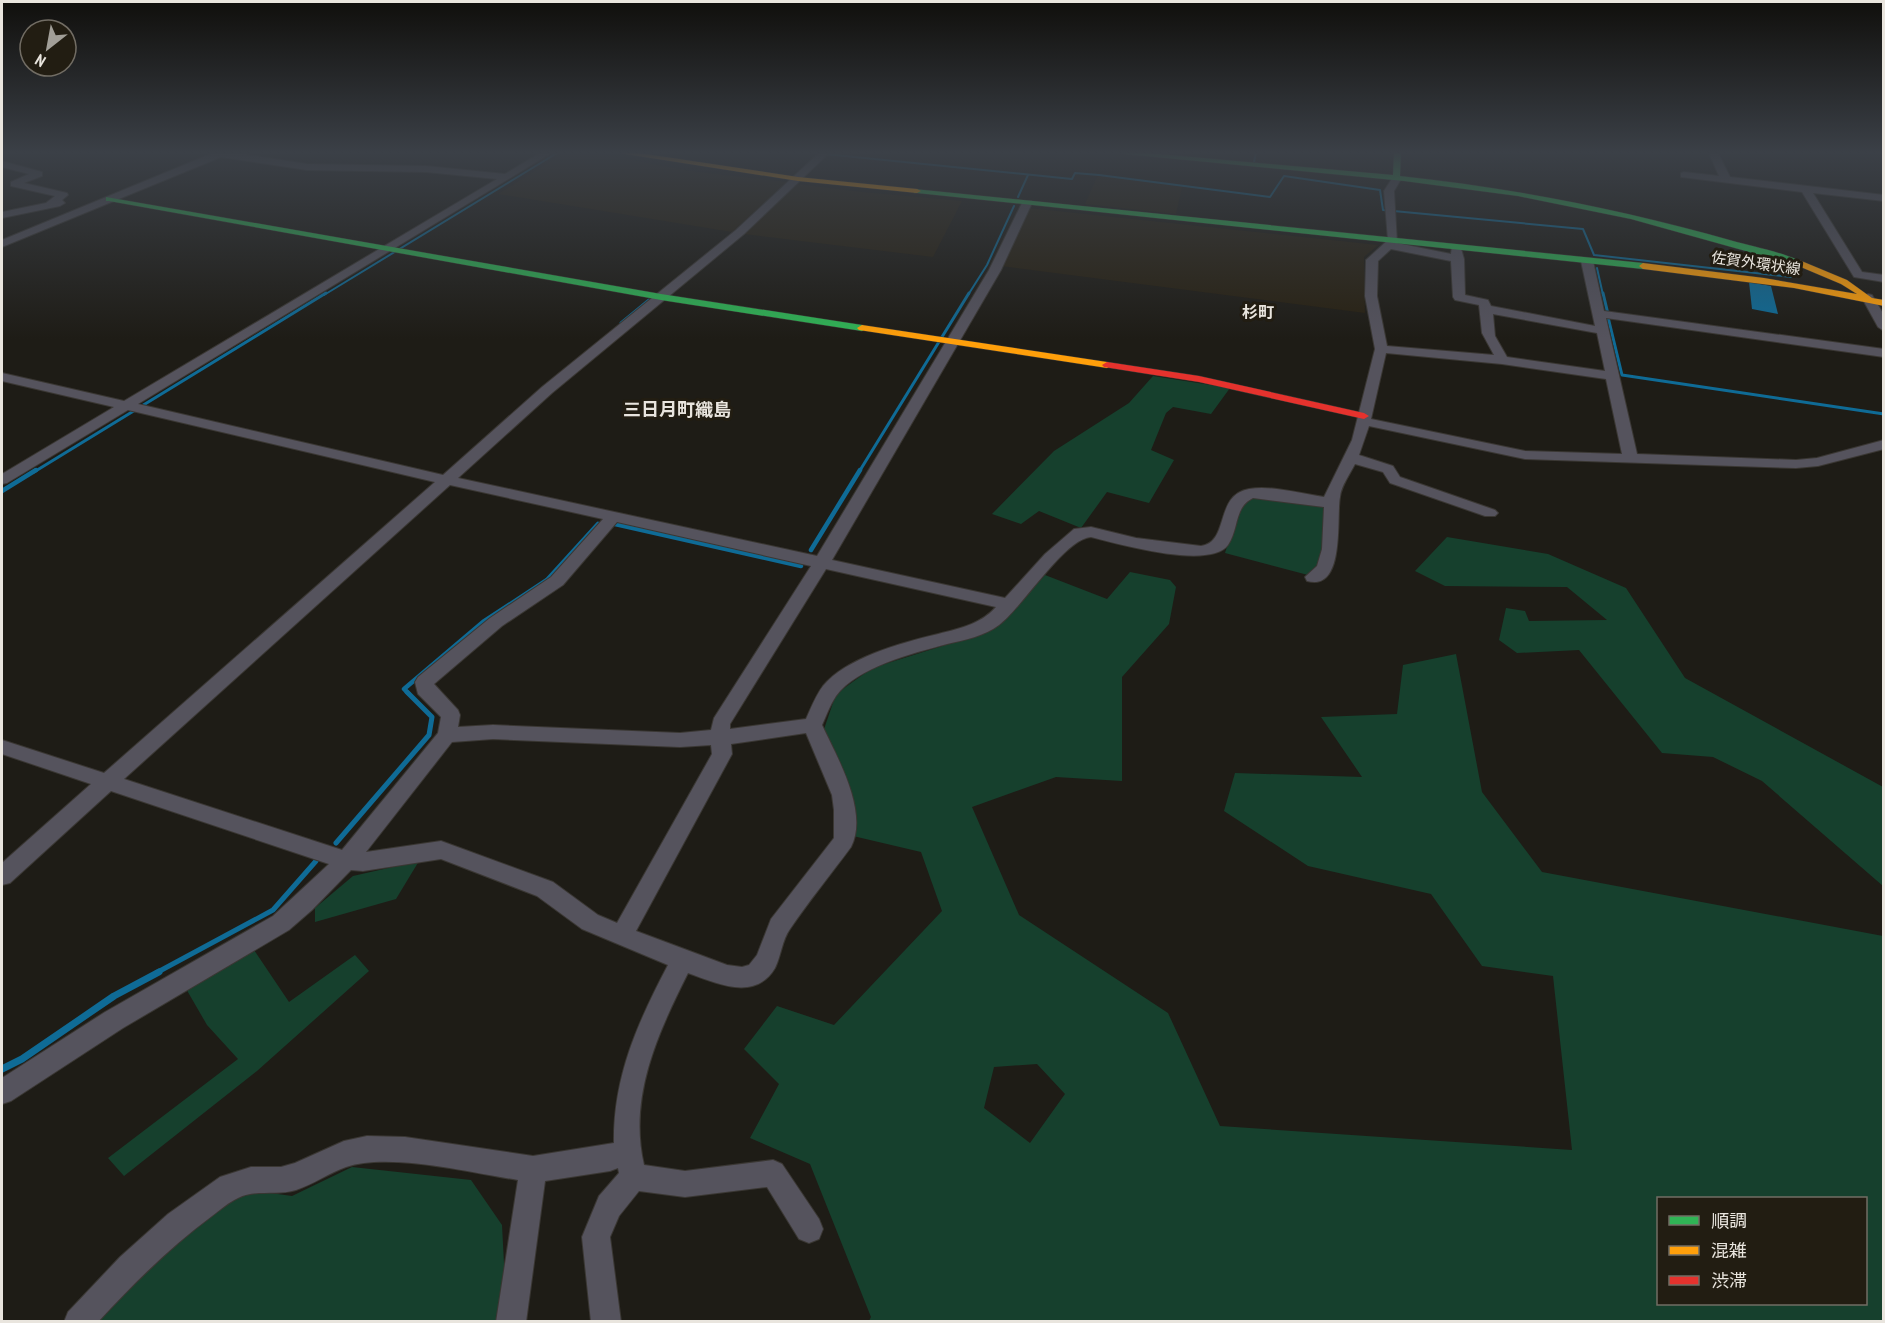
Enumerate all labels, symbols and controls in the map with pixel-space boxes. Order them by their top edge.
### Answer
north arrow [18,18,78,78]
text: N [31,50,49,72]
street label: 佐賀外環状線 [1710,247,1802,279]
district label: 杉町 [1242,302,1274,322]
district label: 三日月町織島 [623,398,731,421]
legend [1657,1197,1867,1305]
text: 順調 [1711,1209,1747,1232]
text: 混雑 [1711,1239,1747,1262]
text: 渋滞 [1711,1269,1747,1292]

